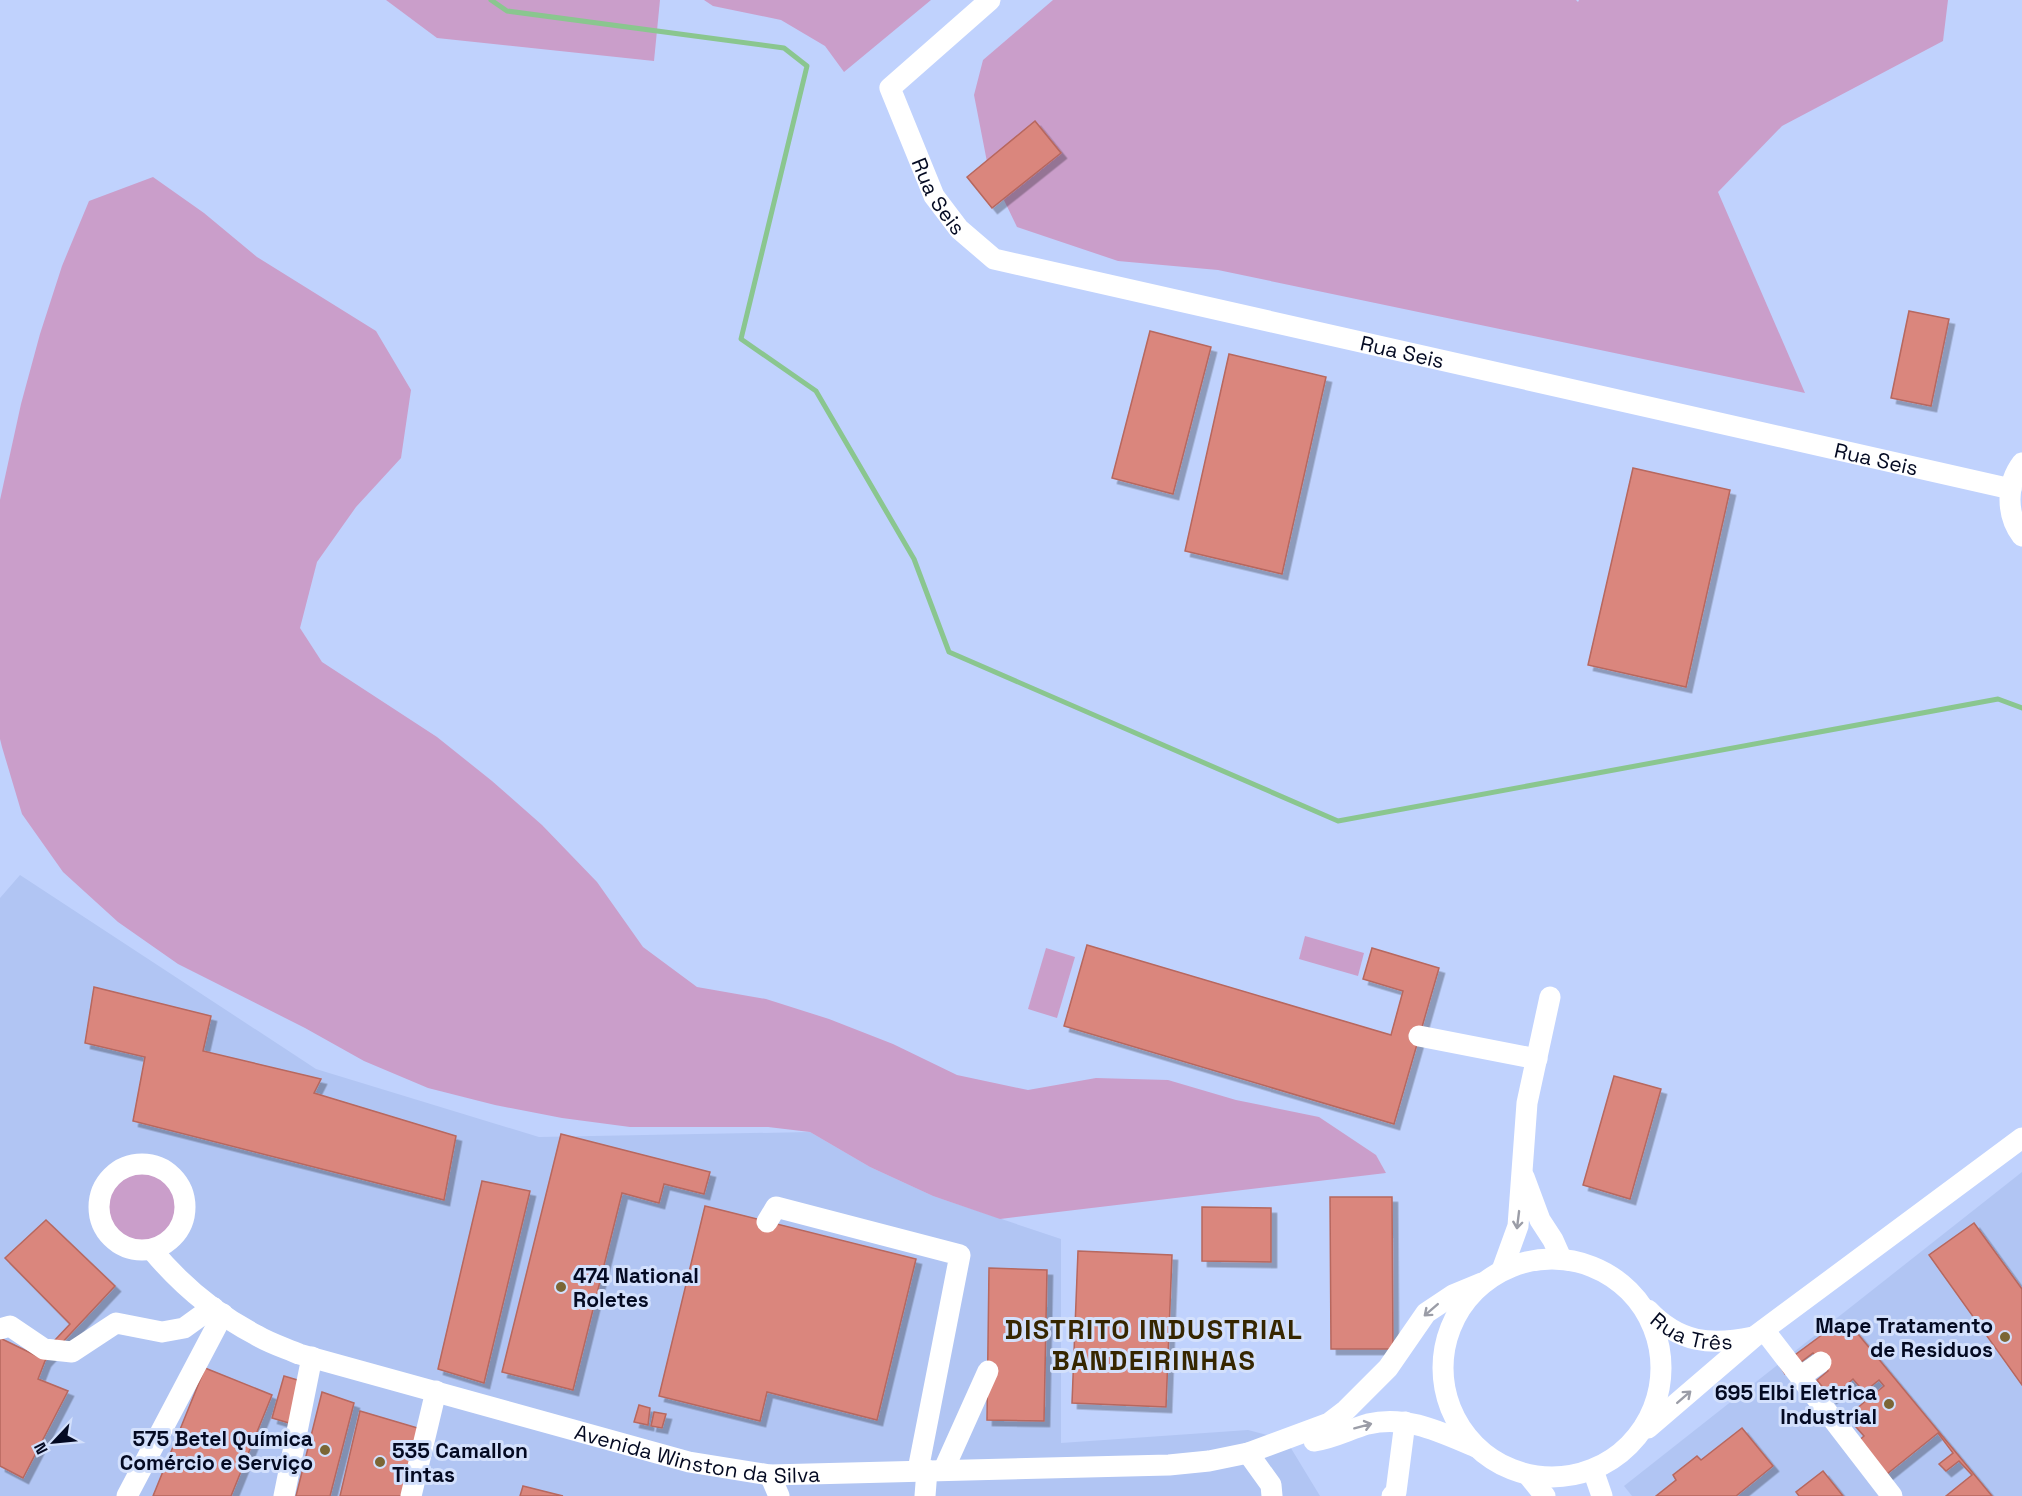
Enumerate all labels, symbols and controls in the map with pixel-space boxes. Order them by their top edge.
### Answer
street label: Rua Seis [906,153,972,240]
street label: Rua Seis [1358,329,1447,374]
street label: Rua Seis [1832,436,1921,481]
one-way arrow [1512,1210,1523,1230]
place label: 474 National Roletes [573,1262,699,1313]
marker: 474 National Roletes [554,1280,568,1294]
one-way arrow [1424,1303,1439,1317]
street label: Rua Três [1645,1306,1733,1355]
district label: DISTRITO INDUSTRIAL BANDEIRINHAS [1005,1312,1303,1378]
place label: Mape Tratamento de Residuos [1815,1312,1993,1363]
marker: Mape Tratamento de Residuos [1998,1330,2012,1344]
place label: 695 Elbi Eletrica Industrial [1715,1379,1877,1430]
one-way arrow [1676,1390,1691,1404]
marker: 695 Elbi Eletrica Industrial [1882,1397,1896,1411]
north arrow [24,1412,84,1472]
street label: Avenida Winston da Silva [572,1418,820,1489]
one-way arrow [1354,1420,1373,1431]
place label: 575 Betel Química Comércio e Serviço [120,1425,313,1476]
place label: 535 Camallon Tintas [392,1437,528,1488]
text: N [29,1439,53,1458]
marker: 575 Betel Química Comércio e Serviço [318,1443,332,1457]
marker: 535 Camallon Tintas [373,1455,387,1469]

